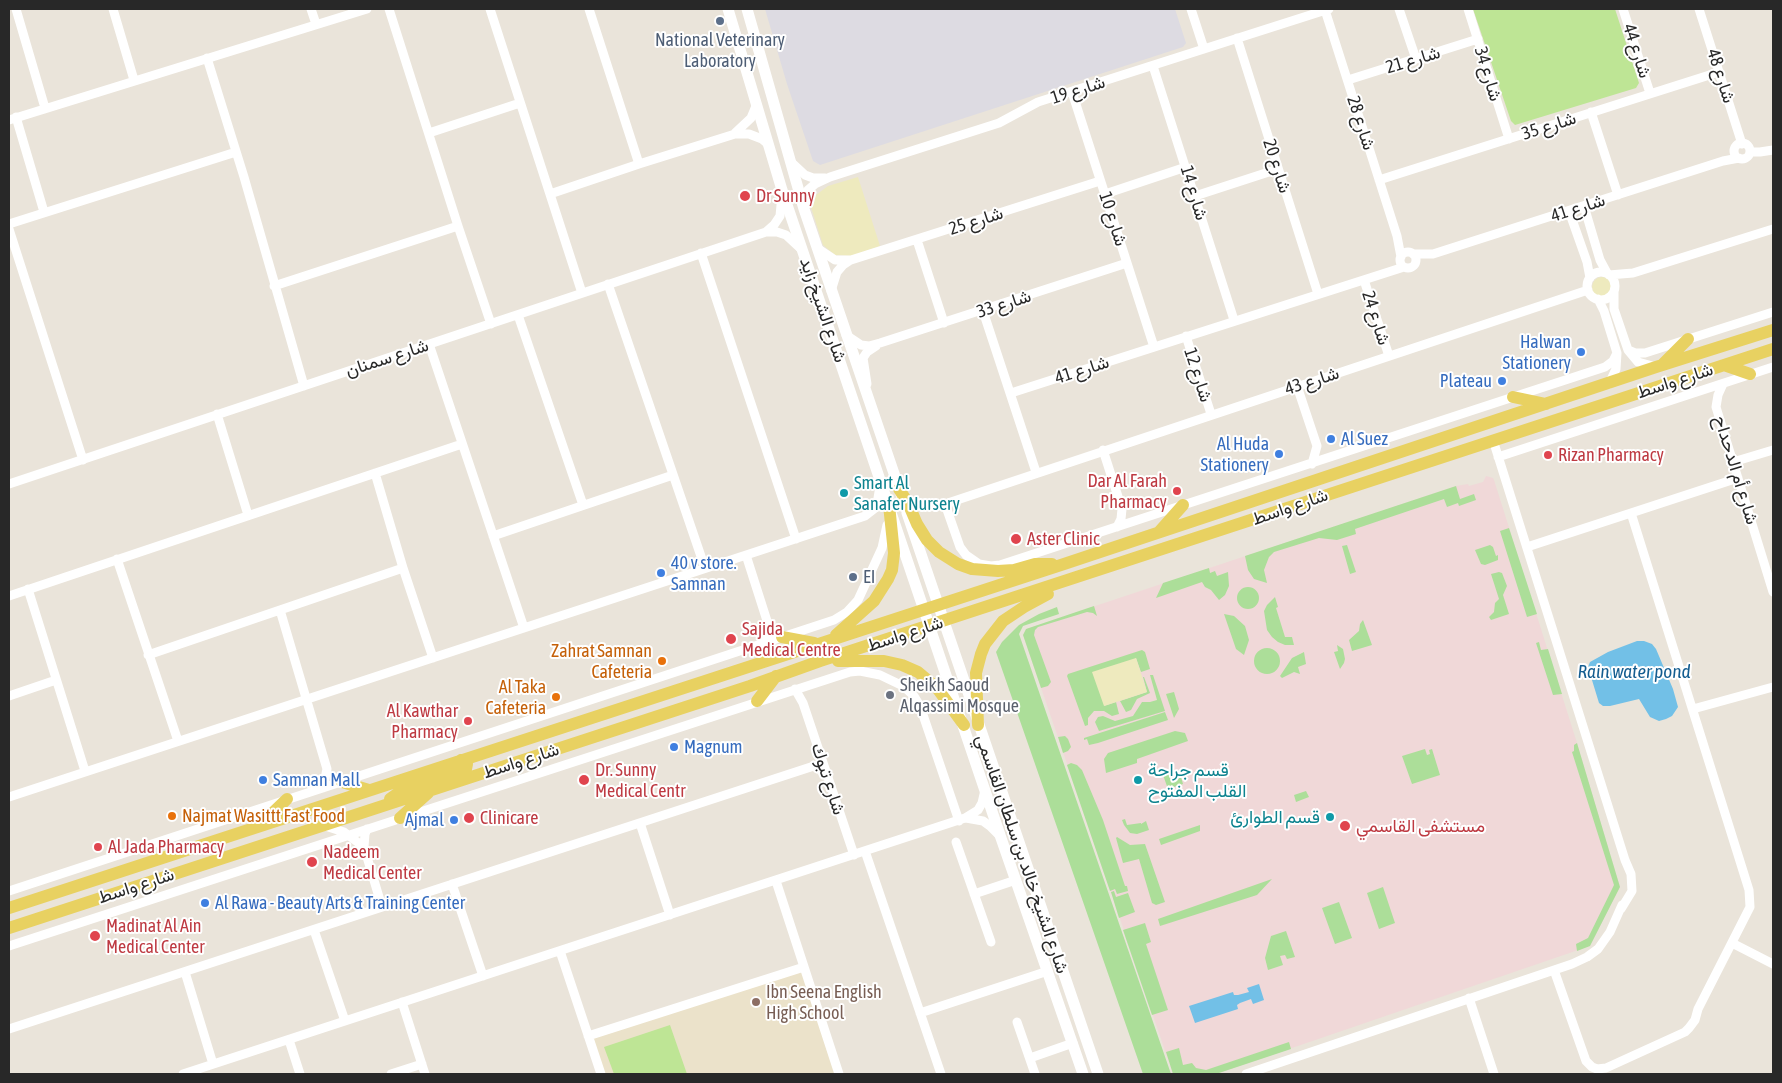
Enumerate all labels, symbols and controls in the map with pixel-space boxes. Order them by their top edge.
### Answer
marker: National Veterinary Laboratory [714,15,726,27]
street label: شارع 44 [1618,21,1656,81]
place label: National Veterinary Laboratory [655,29,785,72]
street label: شارع 21 [1383,42,1443,78]
street label: شارع 34 [1470,44,1506,104]
street label: شارع 48 [1702,46,1740,106]
street label: شارع 19 [1048,71,1108,109]
street label: شارع 28 [1342,93,1380,153]
street label: شارع 35 [1519,107,1579,145]
street label: شارع 20 [1258,136,1296,196]
street label: شارع 14 [1176,163,1212,223]
place label: Dr Sunny [756,185,815,207]
marker: Dr Sunny [738,189,752,203]
street label: شارع 10 [1094,189,1132,249]
street label: شارع 41 [1548,189,1608,227]
street label: شارع 25 [946,202,1006,240]
street label: شارع الشيخ زايد [795,255,851,365]
street label: شارع 33 [974,285,1034,323]
street label: شارع 24 [1357,288,1395,348]
place label: Halwan Stationery [1502,331,1571,374]
street label: شارع سمنان [343,334,431,382]
street label: شارع 12 [1179,345,1217,405]
marker: Halwan Stationery [1575,346,1587,358]
street label: شارع 41 [1052,351,1112,389]
street label: شارع واسط [1634,359,1716,403]
street label: شارع 43 [1282,362,1342,400]
place label: Plateau [1440,370,1492,392]
marker: Plateau [1496,375,1508,387]
street label: شارع أم الدحداح [1709,413,1763,527]
place label: Al Suez [1341,428,1388,450]
place label: Al Huda Stationery [1200,433,1269,476]
marker: Al Suez [1325,433,1337,445]
place label: Rizan Pharmacy [1558,444,1664,466]
marker: Al Huda Stationery [1273,448,1285,460]
marker: Rizan Pharmacy [1542,449,1554,461]
place label: Dar Al Farah Pharmacy [1087,470,1167,512]
place label: Smart Al Sanafer Nursery [854,472,960,514]
street label: شارع واسط [1249,484,1331,530]
marker: Dar Al Farah Pharmacy [1171,485,1183,497]
marker: Smart Al Sanafer Nursery [838,487,850,499]
place label: Aster Clinic [1027,528,1100,550]
marker: Aster Clinic [1009,532,1023,546]
place label: 40 v store. Samnan [671,552,737,594]
place label: EI [863,566,875,588]
marker: 40 v store. Samnan [655,567,667,579]
marker: EI [847,571,859,583]
street label: شارع واسط [864,612,946,656]
place label: Sajida Medical Centre [742,618,841,660]
marker: Sajida Medical Centre [724,632,738,646]
place label: Zahrat Samnan Cafeteria [551,640,652,682]
marker: Zahrat Samnan Cafeteria [656,655,668,667]
water label: Rain water pond [1578,661,1690,683]
place label: Sheikh Saoud Alqassimi Mosque [900,674,1019,716]
place label: Al Taka Cafeteria [485,676,546,719]
marker: Sheikh Saoud Alqassimi Mosque [884,689,896,701]
marker: Al Taka Cafeteria [550,691,562,703]
place label: Al Kawthar Pharmacy [387,700,458,742]
marker: Al Kawthar Pharmacy [462,715,474,727]
street label: شارع الشيخ خالد بن سلطان القاسمي [971,732,1073,976]
place label: Magnum [684,736,743,758]
street label: شارع واسط [480,739,562,783]
street label: شارع تبوك [806,740,850,818]
marker: Magnum [668,741,680,753]
place label: Dr. Sunny Medical Centr [595,759,686,802]
place label: قسم جراحة القلب المفتوح [1148,759,1246,802]
place label: Samnan Mall [273,769,360,791]
marker: Dr. Sunny Medical Centr [577,773,591,787]
marker: Samnan Mall [257,774,269,786]
marker: قسم جراحة القلب المفتوح [1132,774,1144,786]
place label: Najmat Wasittt Fast Food [182,805,345,827]
place label: قسم الطوارئ [1230,806,1320,828]
place label: Clinicare [480,807,538,829]
place label: Ajmal [405,809,444,831]
marker: Najmat Wasittt Fast Food [166,810,178,822]
marker: Clinicare [462,811,476,825]
marker: قسم الطوارئ [1324,811,1336,823]
marker: Ajmal [448,814,460,826]
place label: مستشفى القاسمي [1356,815,1485,837]
marker: مستشفى القاسمي [1338,819,1352,833]
place label: Al Jada Pharmacy [108,836,224,858]
marker: Al Jada Pharmacy [92,841,104,853]
place label: Nadeem Medical Center [323,841,422,884]
marker: Nadeem Medical Center [305,855,319,869]
street label: شارع واسط [95,864,177,908]
place label: Al Rawa - Beauty Arts & Training Center [215,892,465,914]
marker: Al Rawa - Beauty Arts & Training Center [199,897,211,909]
place label: Madinat Al Ain Medical Center [106,915,205,958]
marker: Madinat Al Ain Medical Center [88,929,102,943]
place label: Ibn Seena English High School [766,981,882,1024]
marker: Ibn Seena English High School [750,996,762,1008]

